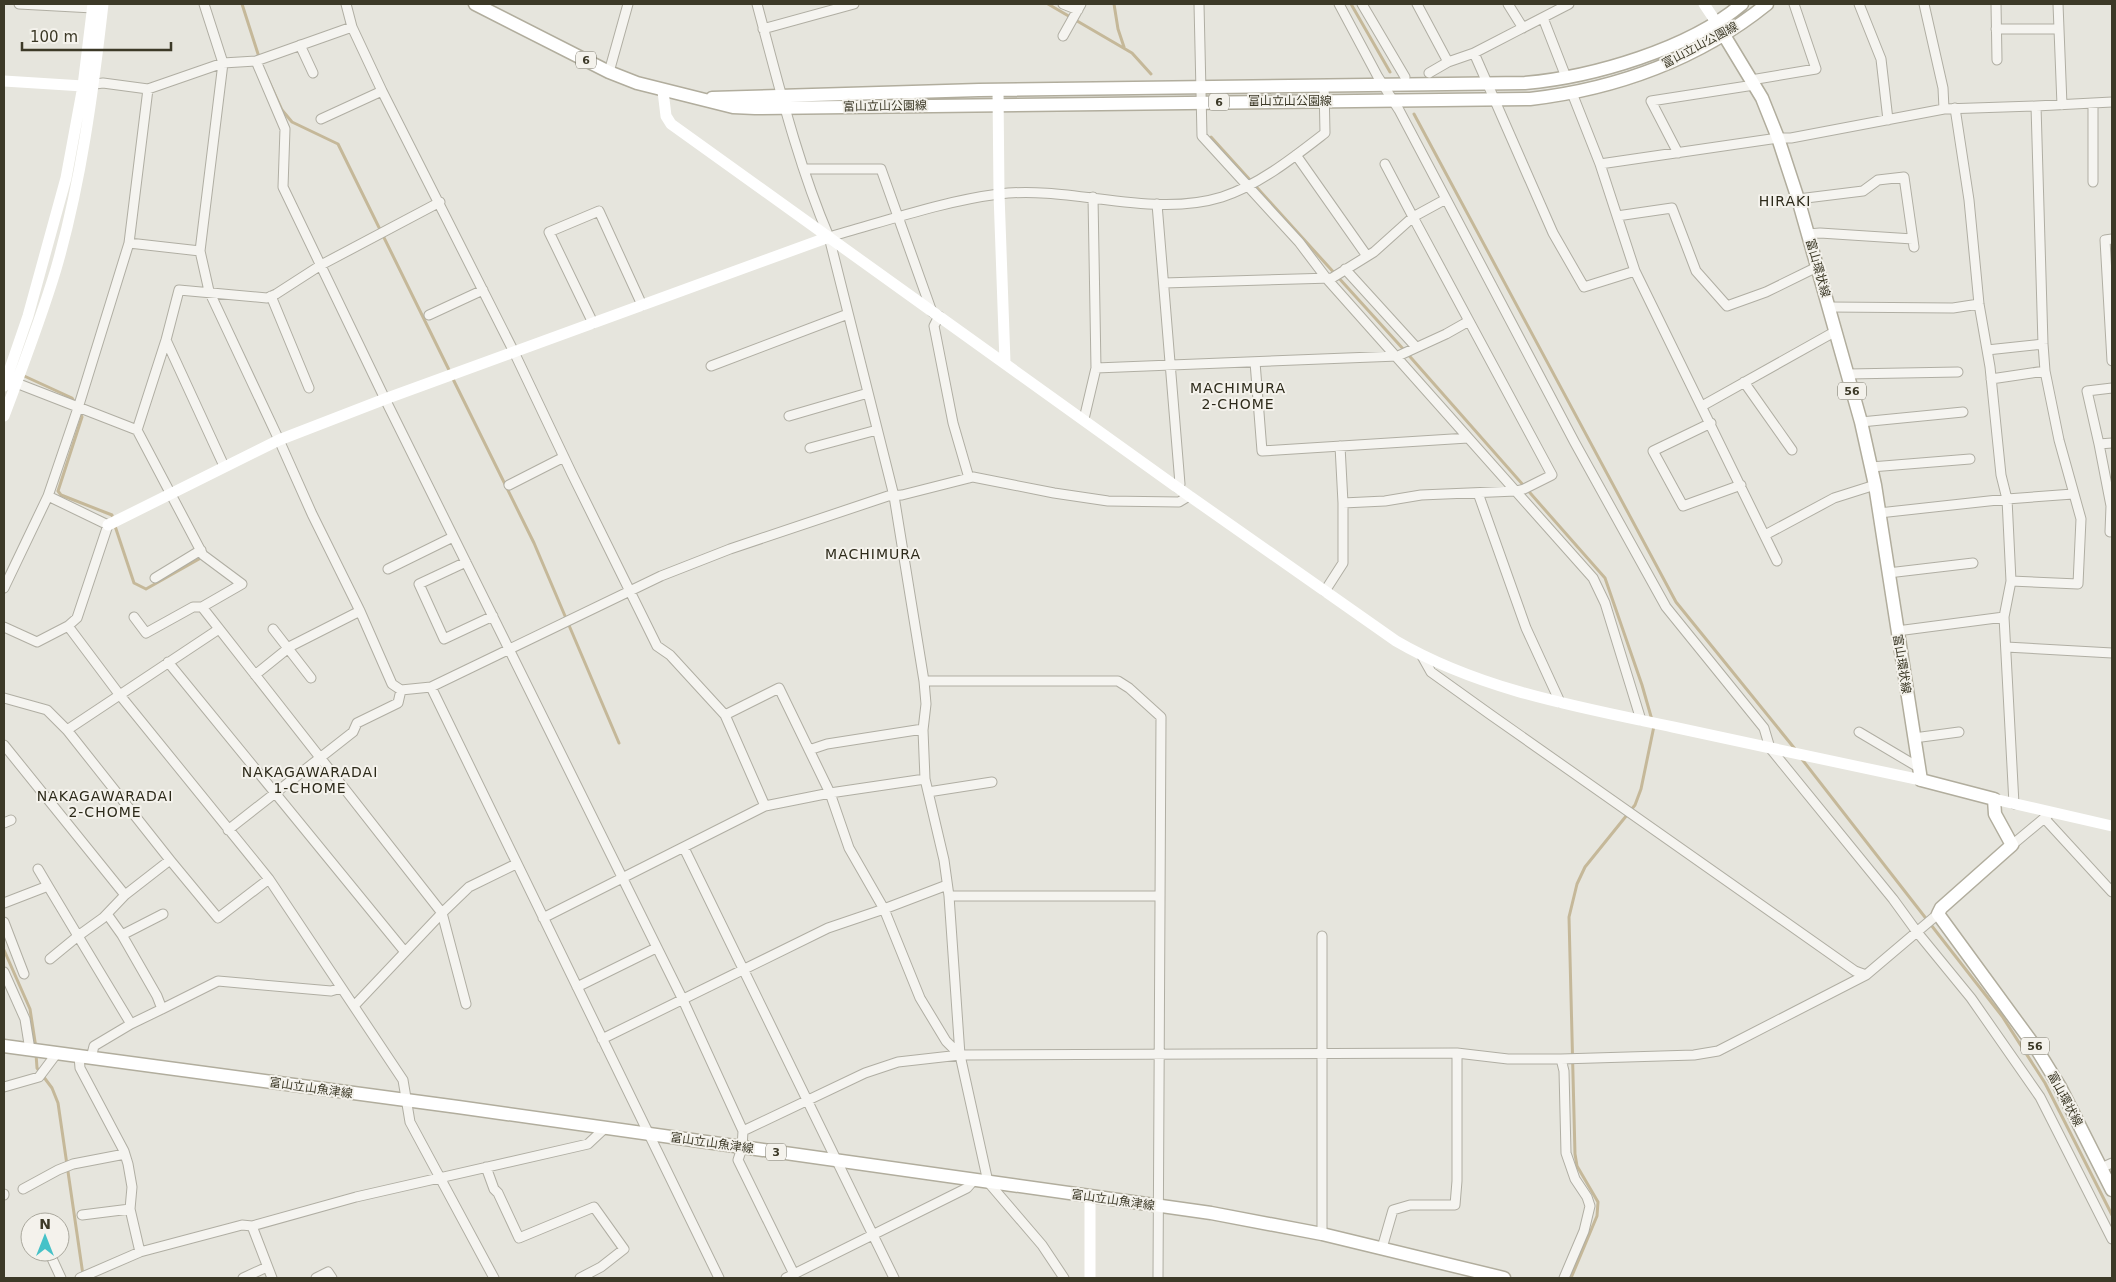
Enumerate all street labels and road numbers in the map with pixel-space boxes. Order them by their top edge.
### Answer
street label: 富山立山公園線 [1660,19,1740,71]
road number: 6 [576,52,596,68]
road number: 6 [1209,94,1229,110]
street label: 富山立山公園線 [1248,94,1332,108]
street label: 富山立山公園線 [843,98,927,114]
street label: 富山環状線 [1803,237,1833,299]
road number: 56 [1838,382,1866,400]
street label: 富山環状線 [1890,633,1914,695]
road number: 56 [2021,1038,2049,1054]
street label: 富山環状線 [2045,1069,2085,1129]
street label: 富山立山魚津線 [268,1075,354,1101]
street label: 富山立山魚津線 [669,1130,755,1156]
road number: 3 [766,1144,786,1160]
street label: 富山立山魚津線 [1070,1187,1156,1213]

